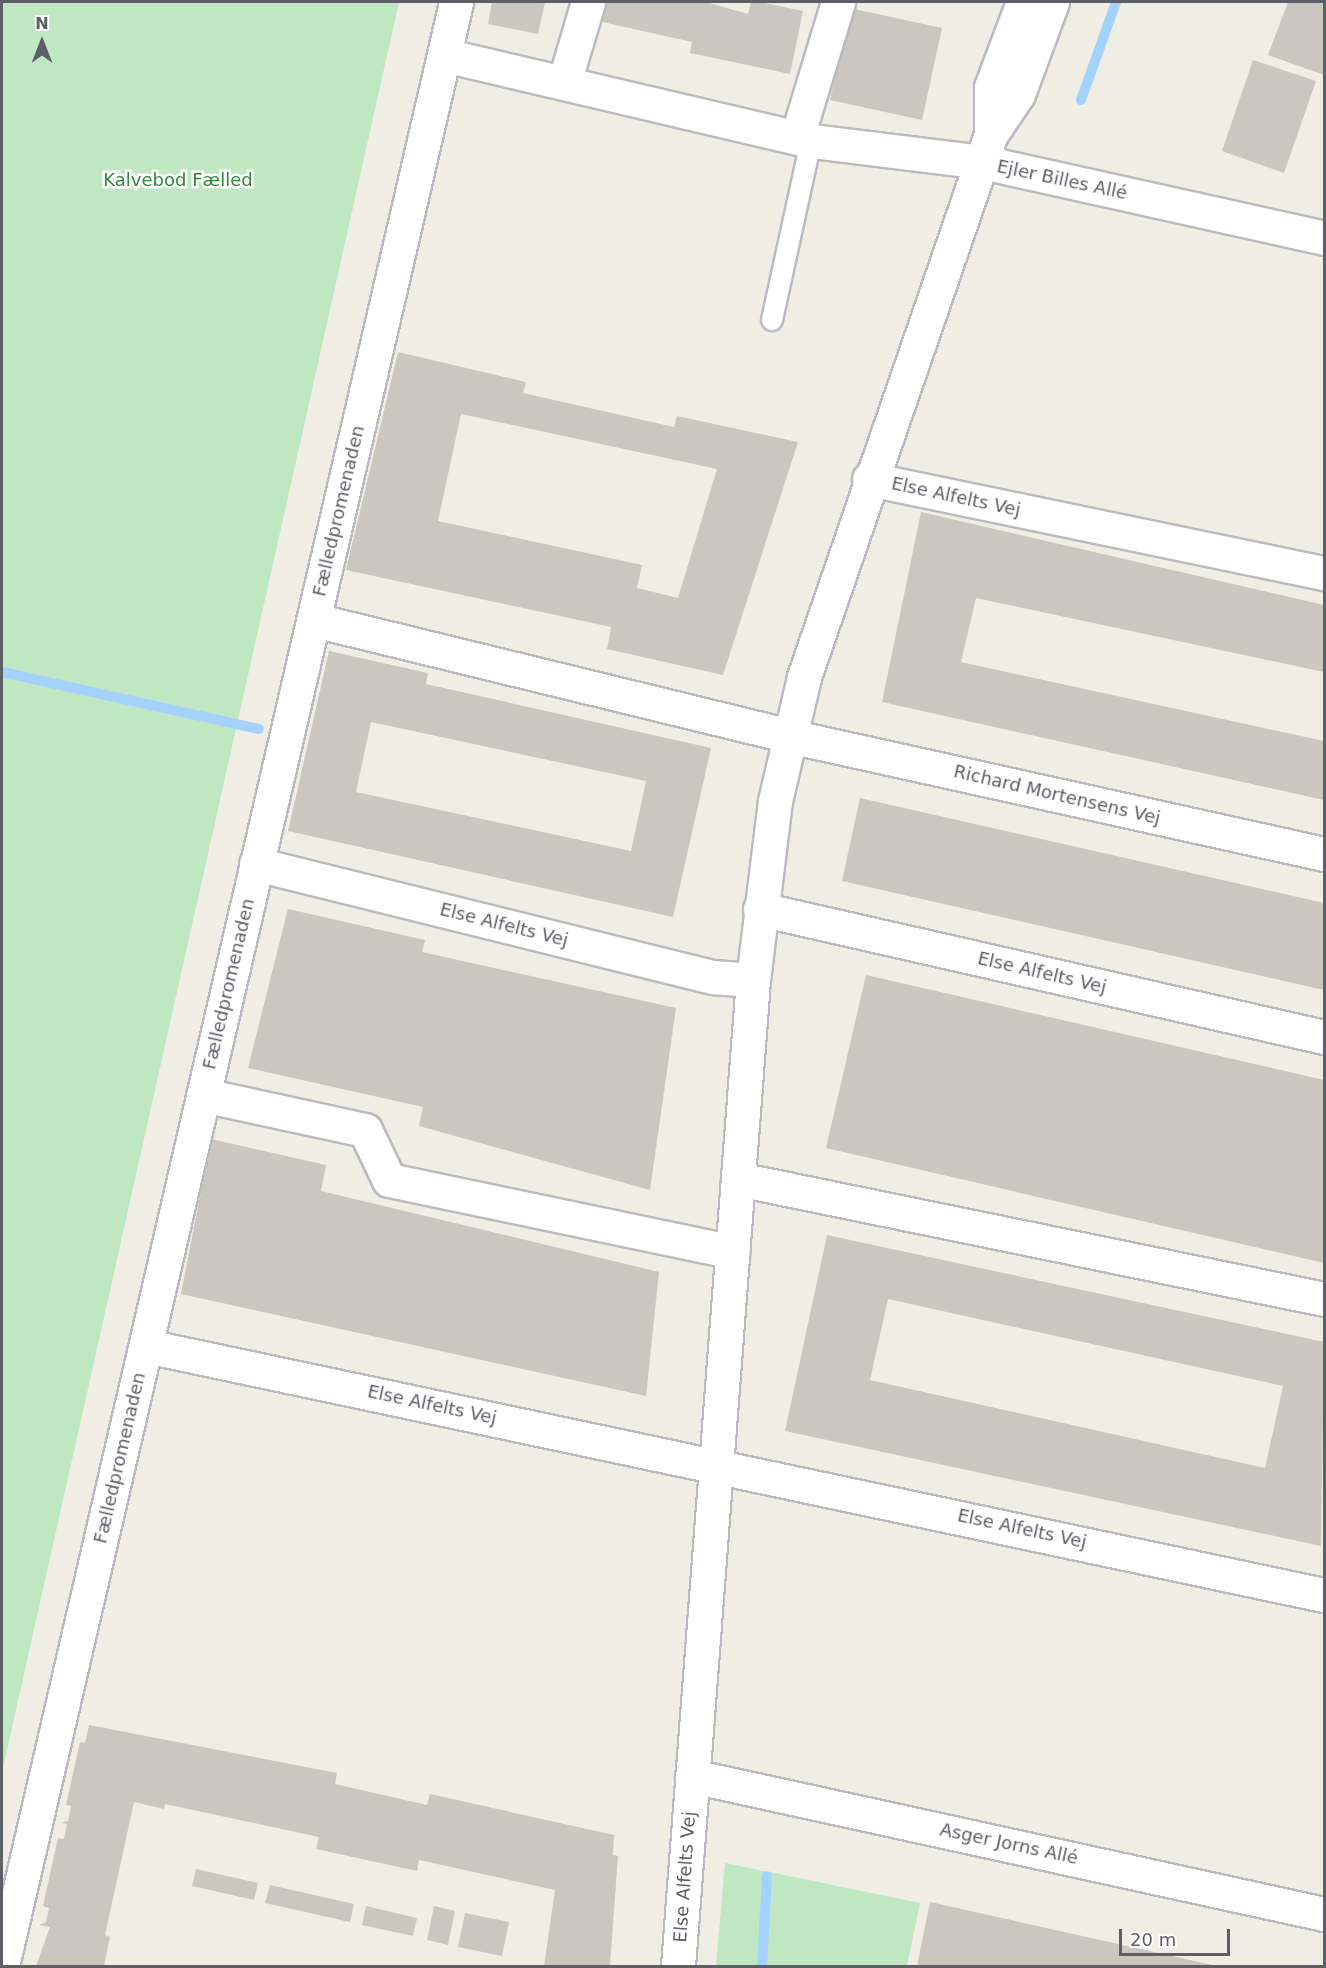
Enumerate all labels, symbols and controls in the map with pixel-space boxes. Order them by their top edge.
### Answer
north arrow [12,12,72,72]
text: N [35,14,49,33]
street label: Ejler Billes Allé [995,156,1129,204]
park label: Kalvebod Fælled [103,169,253,191]
street label: Fælledpromenaden [309,423,369,599]
street label: Else Alfelts Vej [889,473,1023,521]
street label: Richard Mortensens Vej [952,761,1162,829]
street label: Fælledpromenaden [199,896,259,1072]
street label: Else Alfelts Vej [438,899,570,951]
street label: Else Alfelts Vej [976,948,1108,998]
street label: Fælledpromenaden [90,1370,150,1546]
street label: Else Alfelts Vej [365,1381,499,1429]
street label: Else Alfelts Vej [955,1505,1089,1553]
street label: Else Alfelts Vej [670,1811,700,1943]
street label: Asger Jorns Allé [938,1819,1080,1869]
scale bar [1122,1917,1233,1955]
text: 20 m [1130,1929,1176,1950]

